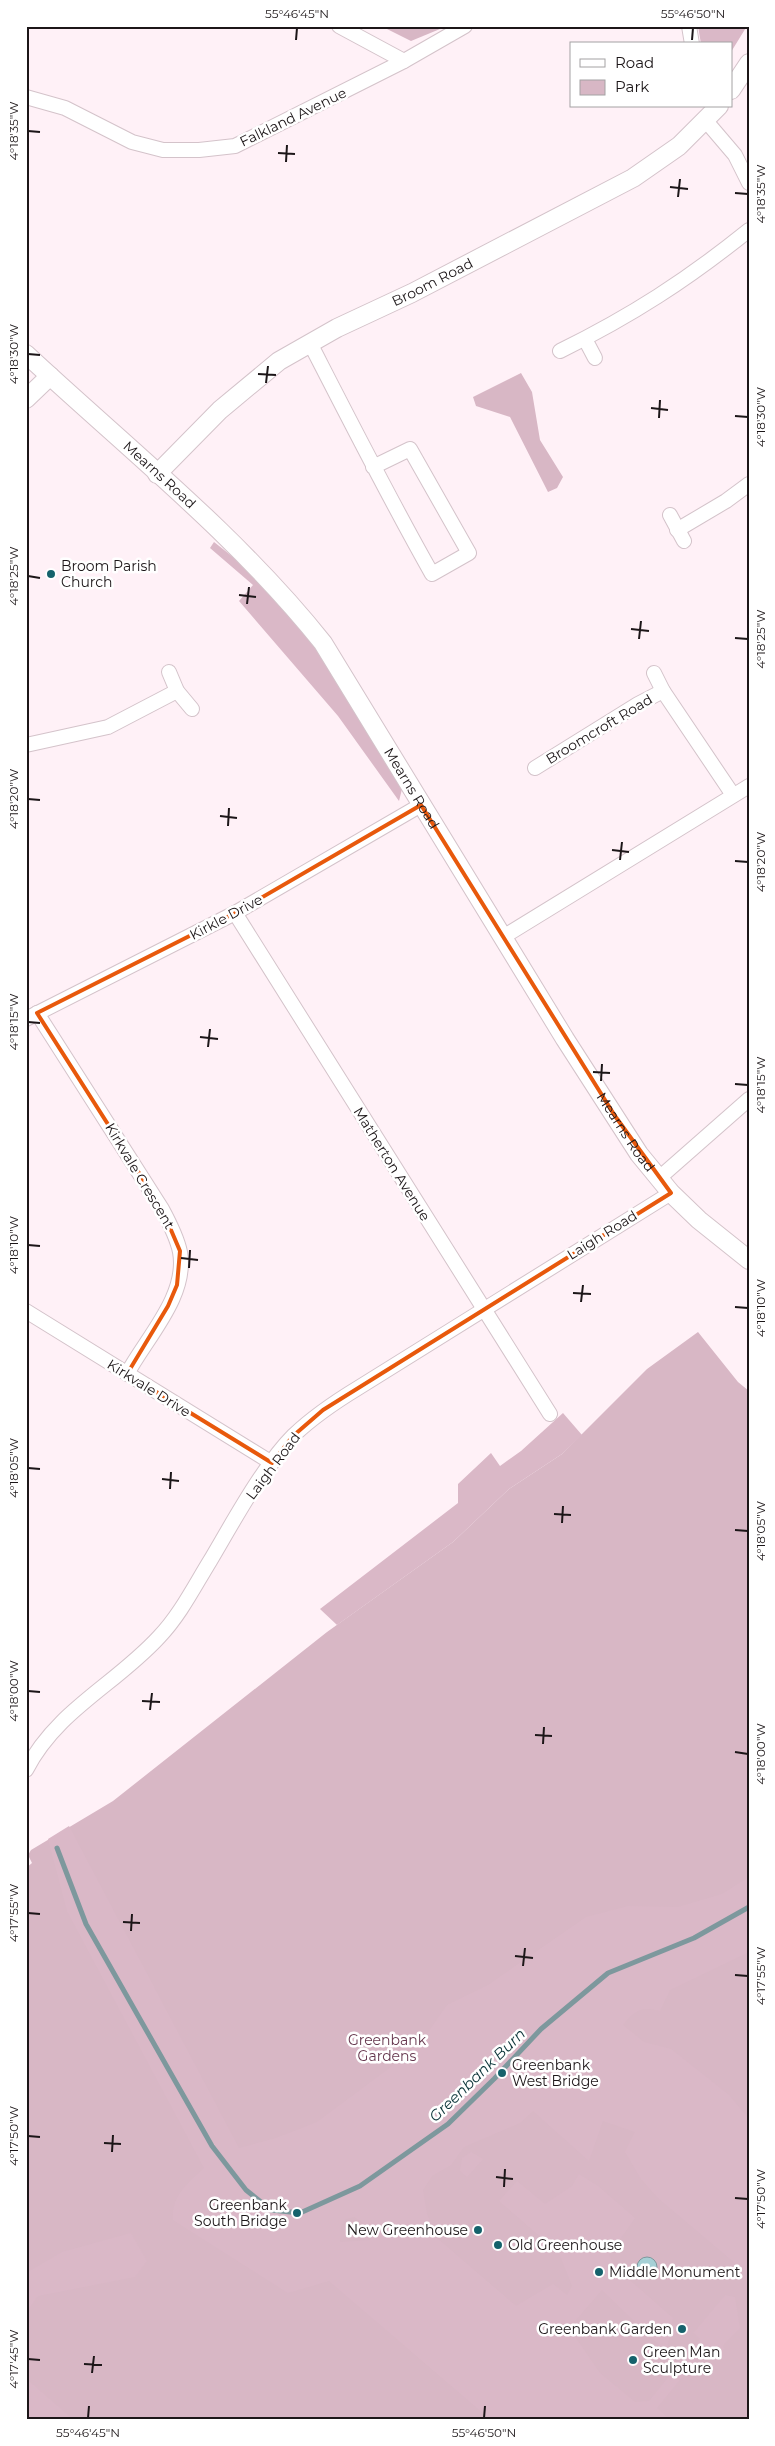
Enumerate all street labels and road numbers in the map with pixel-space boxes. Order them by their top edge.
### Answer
street label: Falkland Avenue [237,83,349,151]
street label: Broom Road [389,254,476,310]
street label: Mearns Road [119,437,200,512]
street label: Broomcroft Road [542,690,656,768]
street label: Mearns Road [380,744,443,832]
street label: Kirkle Drive [186,890,266,944]
street label: Mearns Road [593,1089,659,1175]
street label: Matherton Avenue [350,1104,434,1224]
street label: Kirkvale Crescent [101,1120,179,1233]
street label: Laigh Road [563,1206,641,1264]
street label: Kirkvale Drive [104,1355,194,1421]
street label: Laigh Road [242,1429,304,1503]

